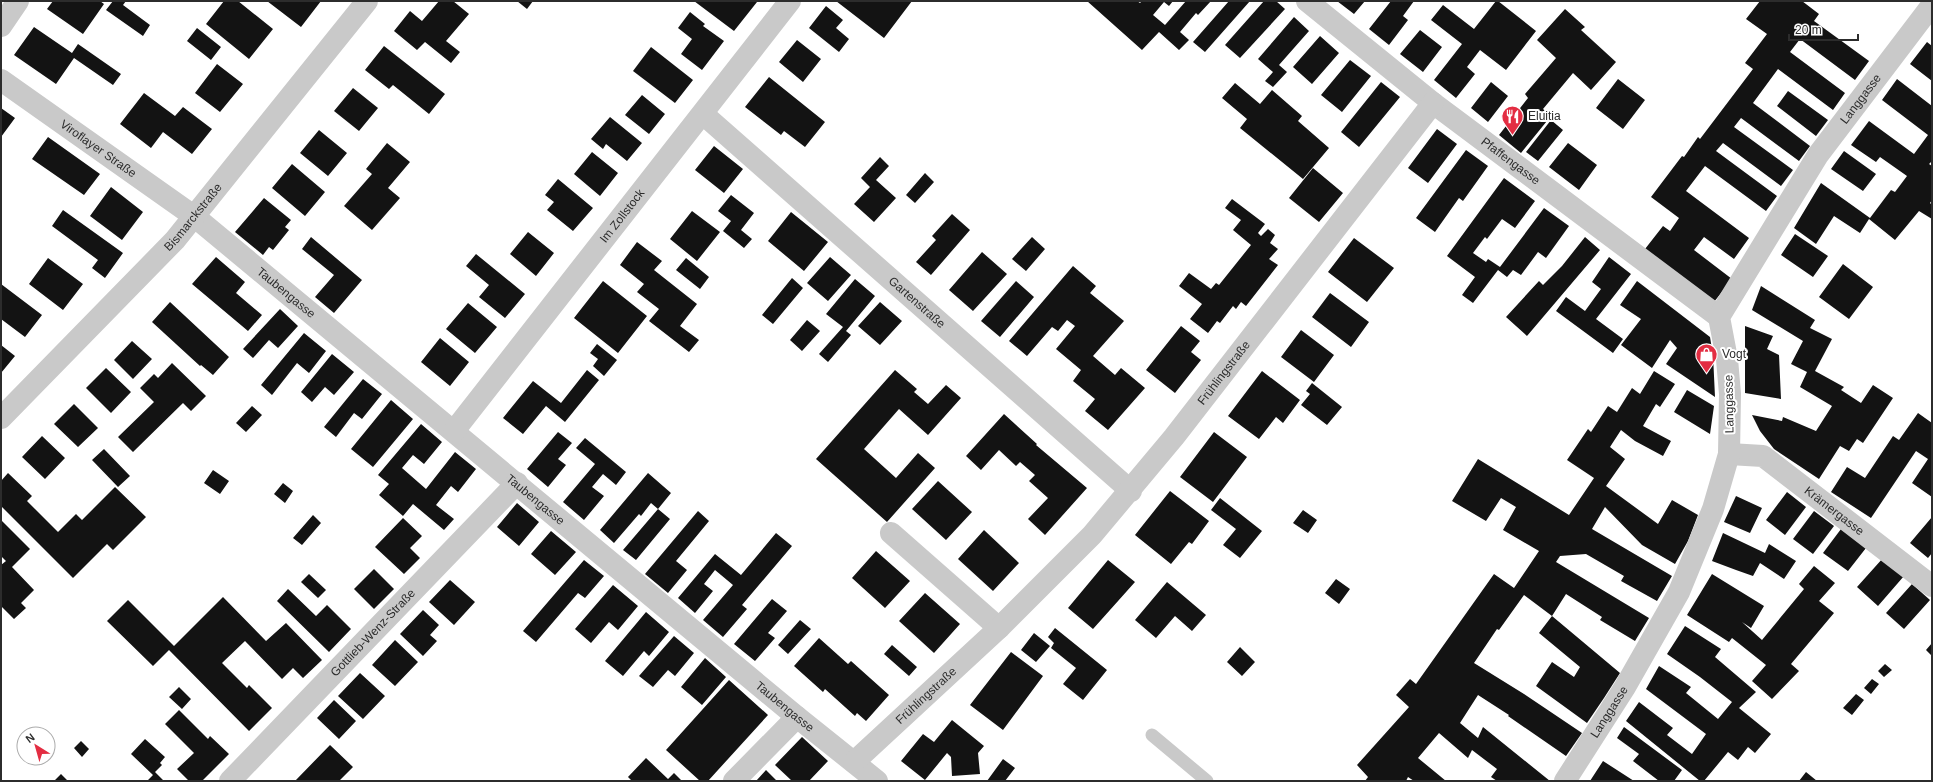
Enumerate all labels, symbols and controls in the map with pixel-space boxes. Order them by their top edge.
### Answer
scale bar [1789,16,1858,42]
text: 20 m [1795,23,1822,37]
street label: Langgasse [1837,71,1884,127]
restaurant icon: Eluitia [1499,103,1525,136]
place label: Eluitia [1528,109,1561,123]
street label: Viroflayer Straße [57,117,139,180]
street label: Pfaffengasse [1478,134,1543,188]
street label: Bismarckstraße [161,180,225,254]
street label: Im Zollstock [597,186,648,245]
street label: Taubengasse [254,264,318,321]
street label: Gartenstraße [886,274,948,331]
street label: Frühlingstraße [1195,338,1253,408]
shop icon: Vogt [1693,341,1719,374]
place label: Vogt [1722,347,1747,361]
street label: Langgasse [1721,374,1737,433]
street label: Taubengasse [503,472,568,528]
street label: Krämergasse [1802,484,1867,538]
street label: Gottlieb-Wenz-Straße [328,586,418,679]
street label: Frühlingstraße [893,664,959,727]
street label: Taubengasse [753,679,817,735]
street label: Langgasse [1587,683,1631,740]
north arrow [16,726,56,766]
text: N [23,731,37,745]

